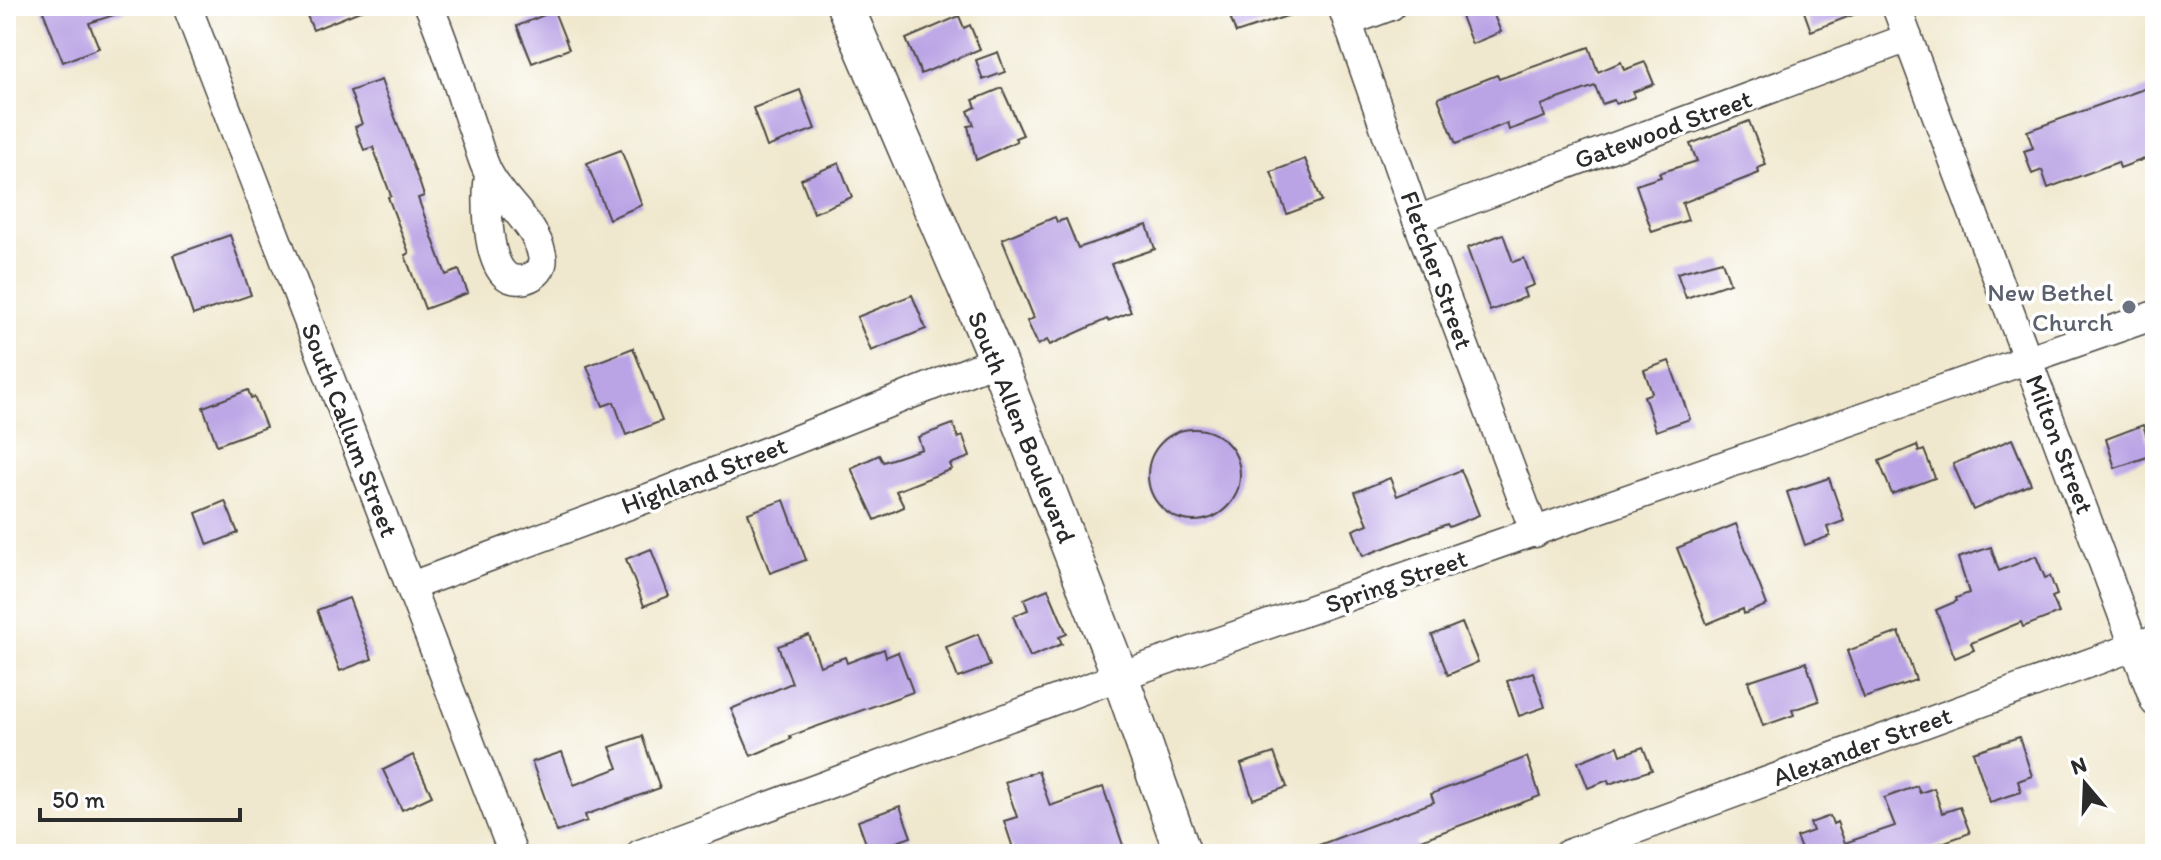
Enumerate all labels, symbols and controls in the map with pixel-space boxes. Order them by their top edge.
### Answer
street label: Gatewood Street [1570,82,1756,176]
street label: Fletcher Street [1394,186,1481,354]
place label: New Bethel Church [1987,276,2113,338]
marker: New Bethel Church [2120,298,2138,316]
street label: South Allen Boulevard [961,306,1083,548]
street label: South Callum Street [294,319,406,542]
street label: Milton Street [2019,370,2101,519]
street label: Highland Street [617,429,792,521]
street label: Spring Street [1321,542,1471,620]
street label: Alexander Street [1768,699,1956,793]
north arrow [2045,744,2125,824]
text: N [2067,750,2090,781]
scale bar [40,772,240,822]
text: 50 m [52,785,105,814]

